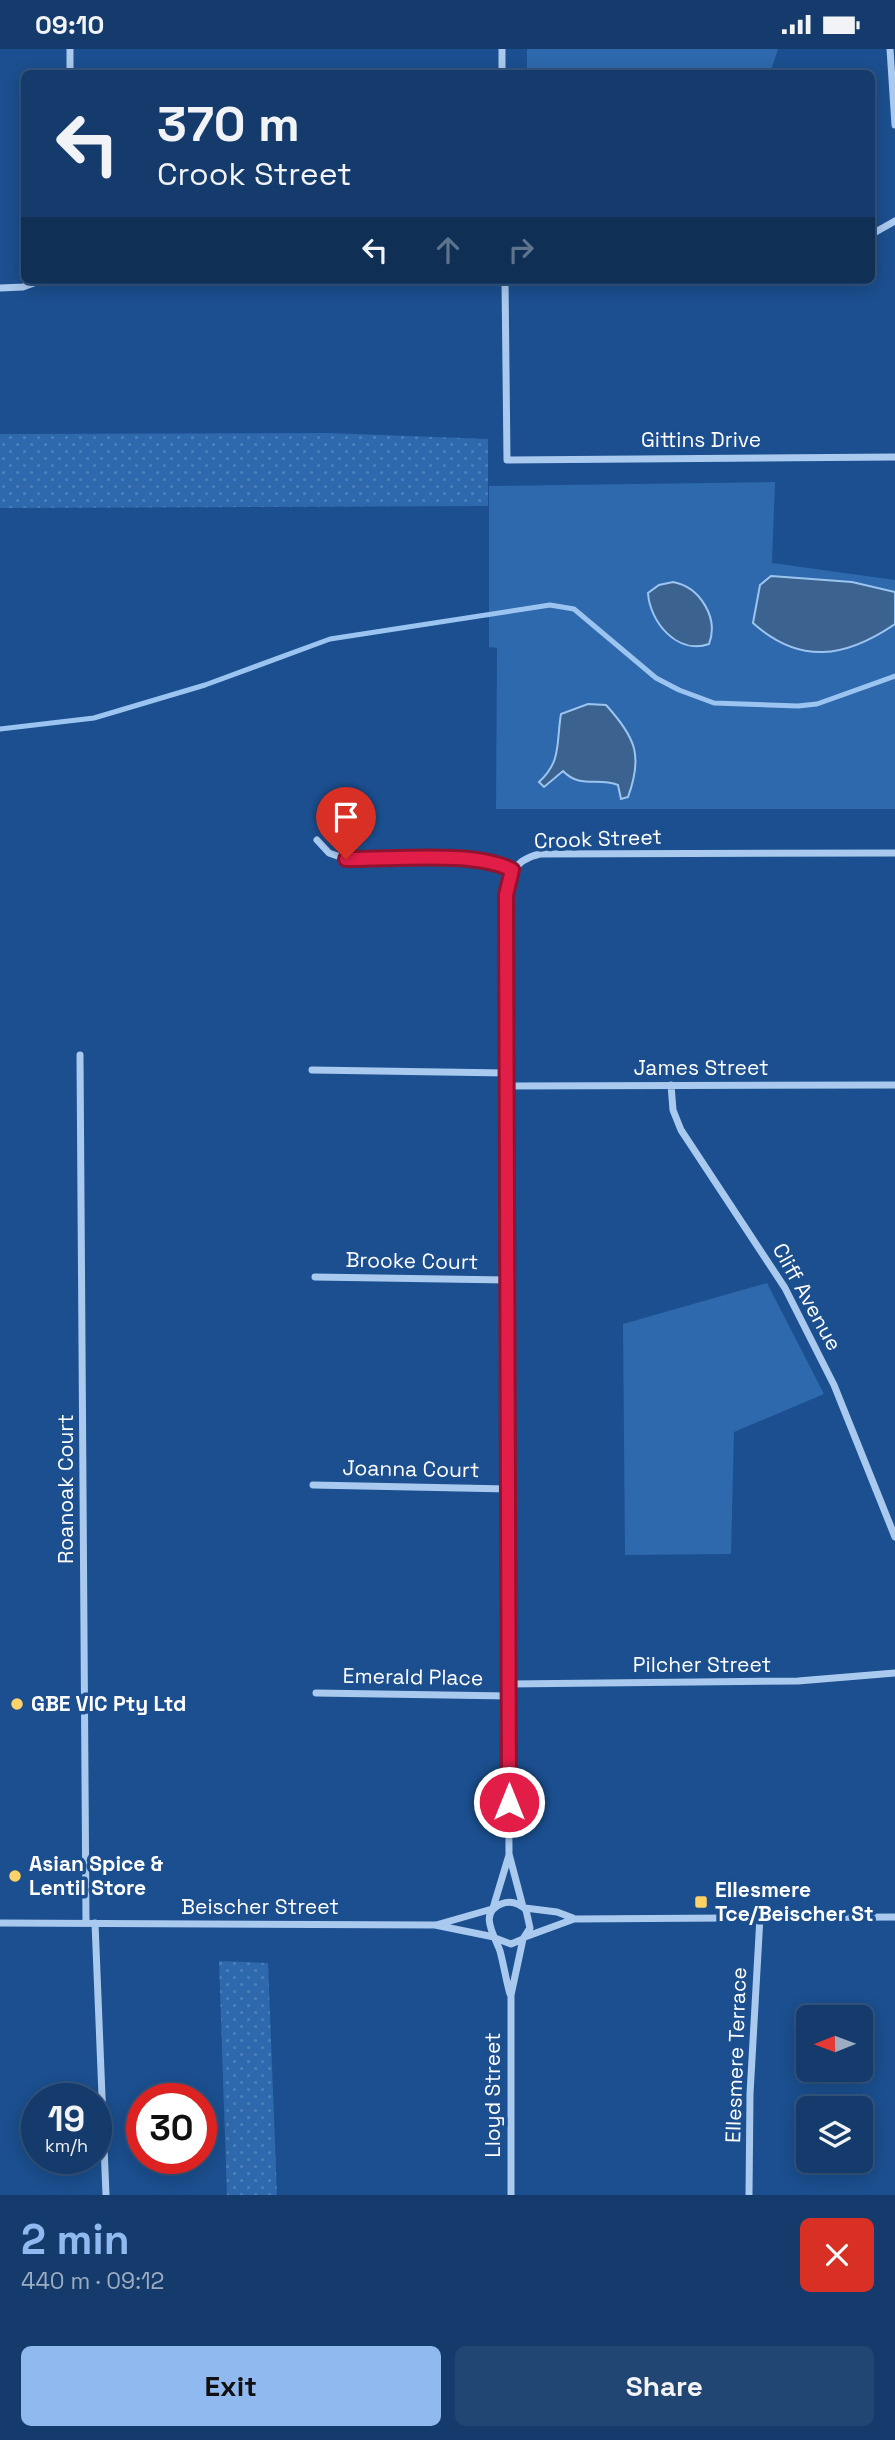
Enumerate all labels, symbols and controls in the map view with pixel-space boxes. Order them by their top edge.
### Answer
text: 09:10 [35,8,104,42]
text: 370 m [157,93,300,155]
icon: left [42,98,133,189]
text: Crook Street [157,154,352,194]
icon: left [356,231,394,269]
icon: ahead [429,231,467,269]
icon: right [502,231,540,269]
street label: Gittins Drive [641,426,761,453]
pin [316,787,376,859]
icon: arrive [327,798,365,836]
street label: Crook Street [534,823,662,854]
street label: James Street [633,1054,769,1081]
street label: Cliff Avenue [767,1238,848,1355]
street label: Brooke Court [345,1246,479,1275]
street label: Roanoak Court [52,1414,79,1564]
street label: Joanna Court [342,1454,480,1483]
street label: Pilcher Street [633,1651,771,1678]
street label: Emerald Place [343,1662,484,1691]
place label: GBE VIC Pty Ltd [31,1690,186,1717]
marker: GBE VIC Pty Ltd [9,1696,25,1712]
position arrow [472,1765,546,1839]
place label: Asian Spice & Lentil Store [29,1850,164,1901]
marker: Asian Spice & Lentil Store [7,1868,23,1884]
place label: Ellesmere Tce/Beischer St [715,1876,874,1927]
street label: Beischer Street [181,1893,339,1920]
marker: Ellesmere Tce/Beischer St [693,1894,709,1910]
street label: Ellesmere Terrace [719,1967,752,2143]
north arrow [796,2005,873,2083]
map controls [796,2005,873,2173]
street label: Lloyd Street [479,2032,506,2158]
speed limit sign: 30 [126,2083,217,2174]
button: layers [796,2096,873,2173]
text: 19 [48,2097,85,2141]
text: km/h [45,2134,88,2157]
text: 2 min [21,2213,130,2266]
button: close [800,2218,874,2292]
text: 440 m · 09:12 [21,2266,164,2296]
button: Exit [21,2346,441,2426]
button: Share [455,2346,874,2426]

